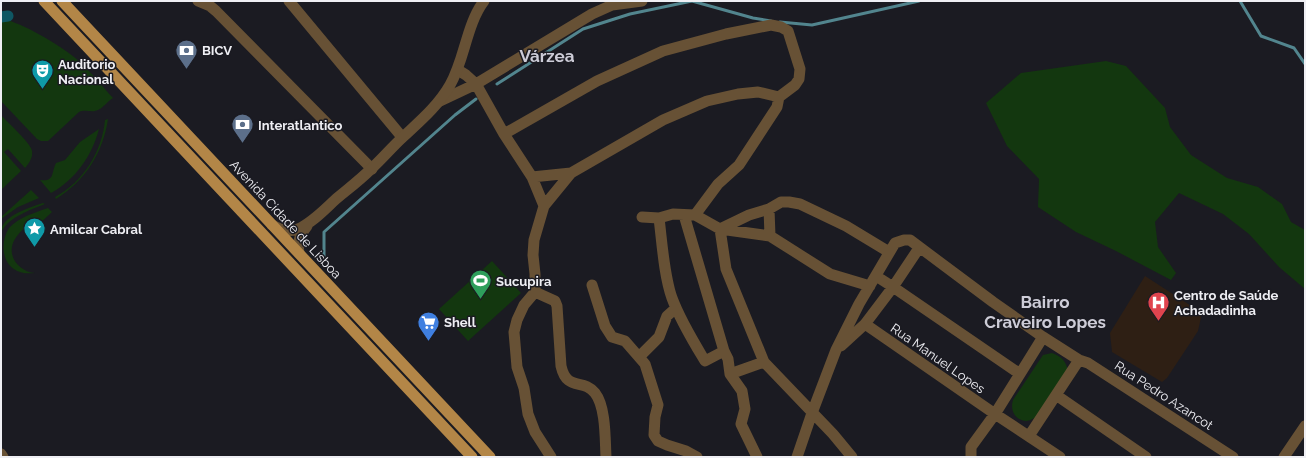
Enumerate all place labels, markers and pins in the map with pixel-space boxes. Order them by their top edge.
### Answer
bank icon: BICV [173,37,199,70]
place label: BICV [202,43,232,58]
place label: Auditorio Nacional [58,57,115,87]
theatre icon: Auditorio Nacional [30,58,56,91]
bank icon: Interatlantico [230,112,256,145]
place label: Interatlantico [258,118,343,133]
place icon: Amilcar Cabral [21,216,47,249]
place label: Amilcar Cabral [50,222,143,237]
sports icon: Sucupira [467,268,493,301]
place label: Sucupira [496,274,552,289]
place label: Centro de Saúde Achadadinha [1174,288,1279,318]
hospital icon: Centro de Saúde Achadadinha [1146,289,1172,322]
supermarket icon: Shell [416,309,442,342]
place label: Shell [444,315,477,330]

